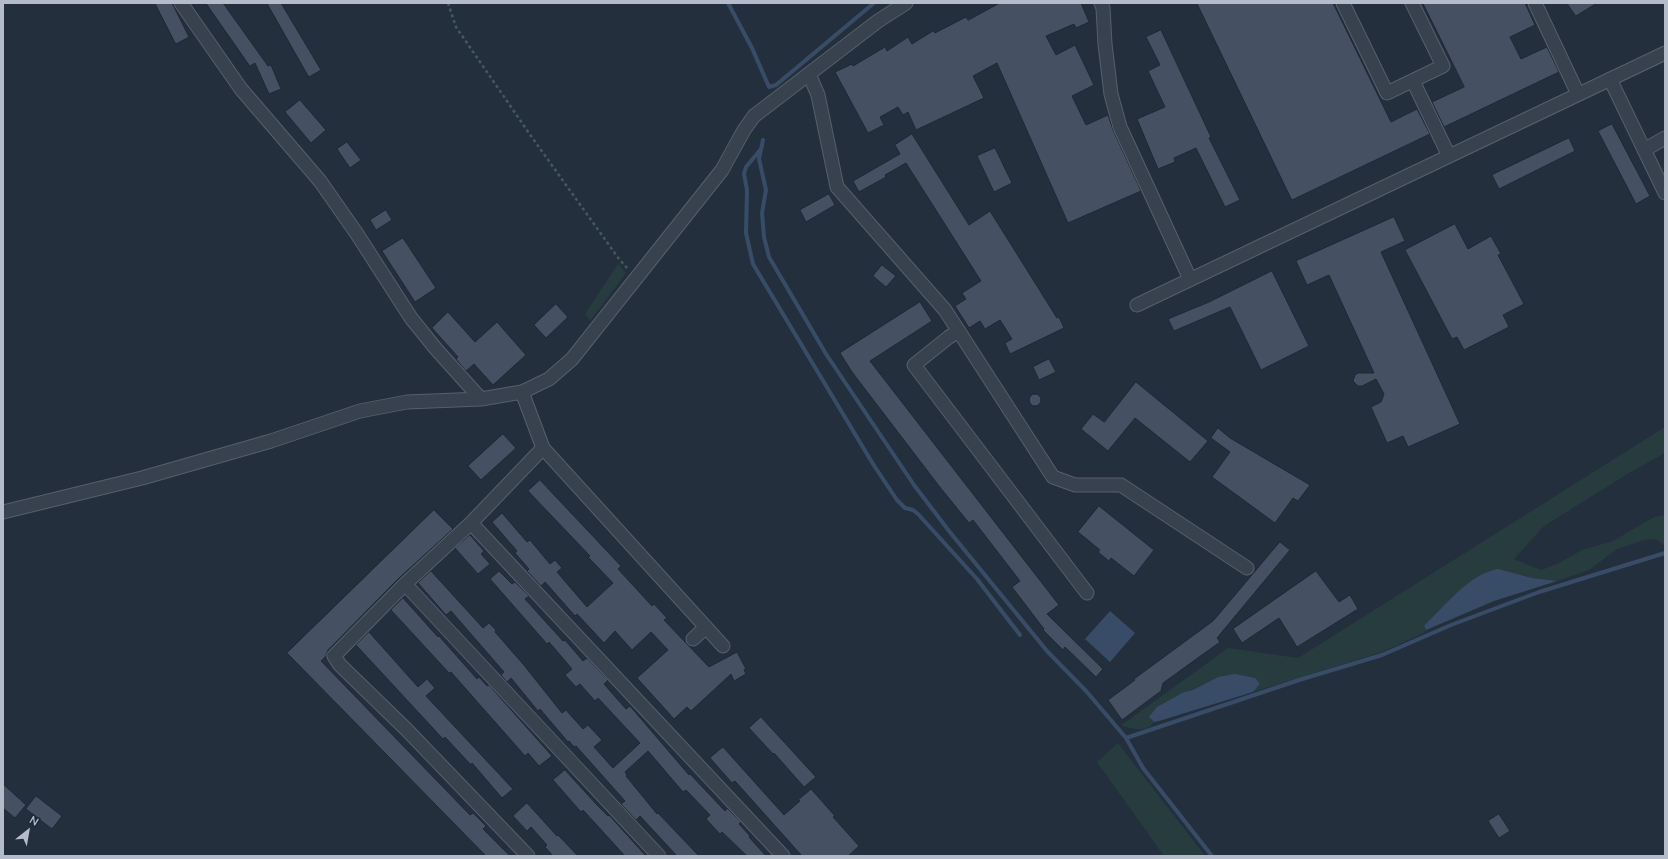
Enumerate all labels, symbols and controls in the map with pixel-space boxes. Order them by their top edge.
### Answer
north arrow [8,811,48,851]
text: N [27,813,41,829]

